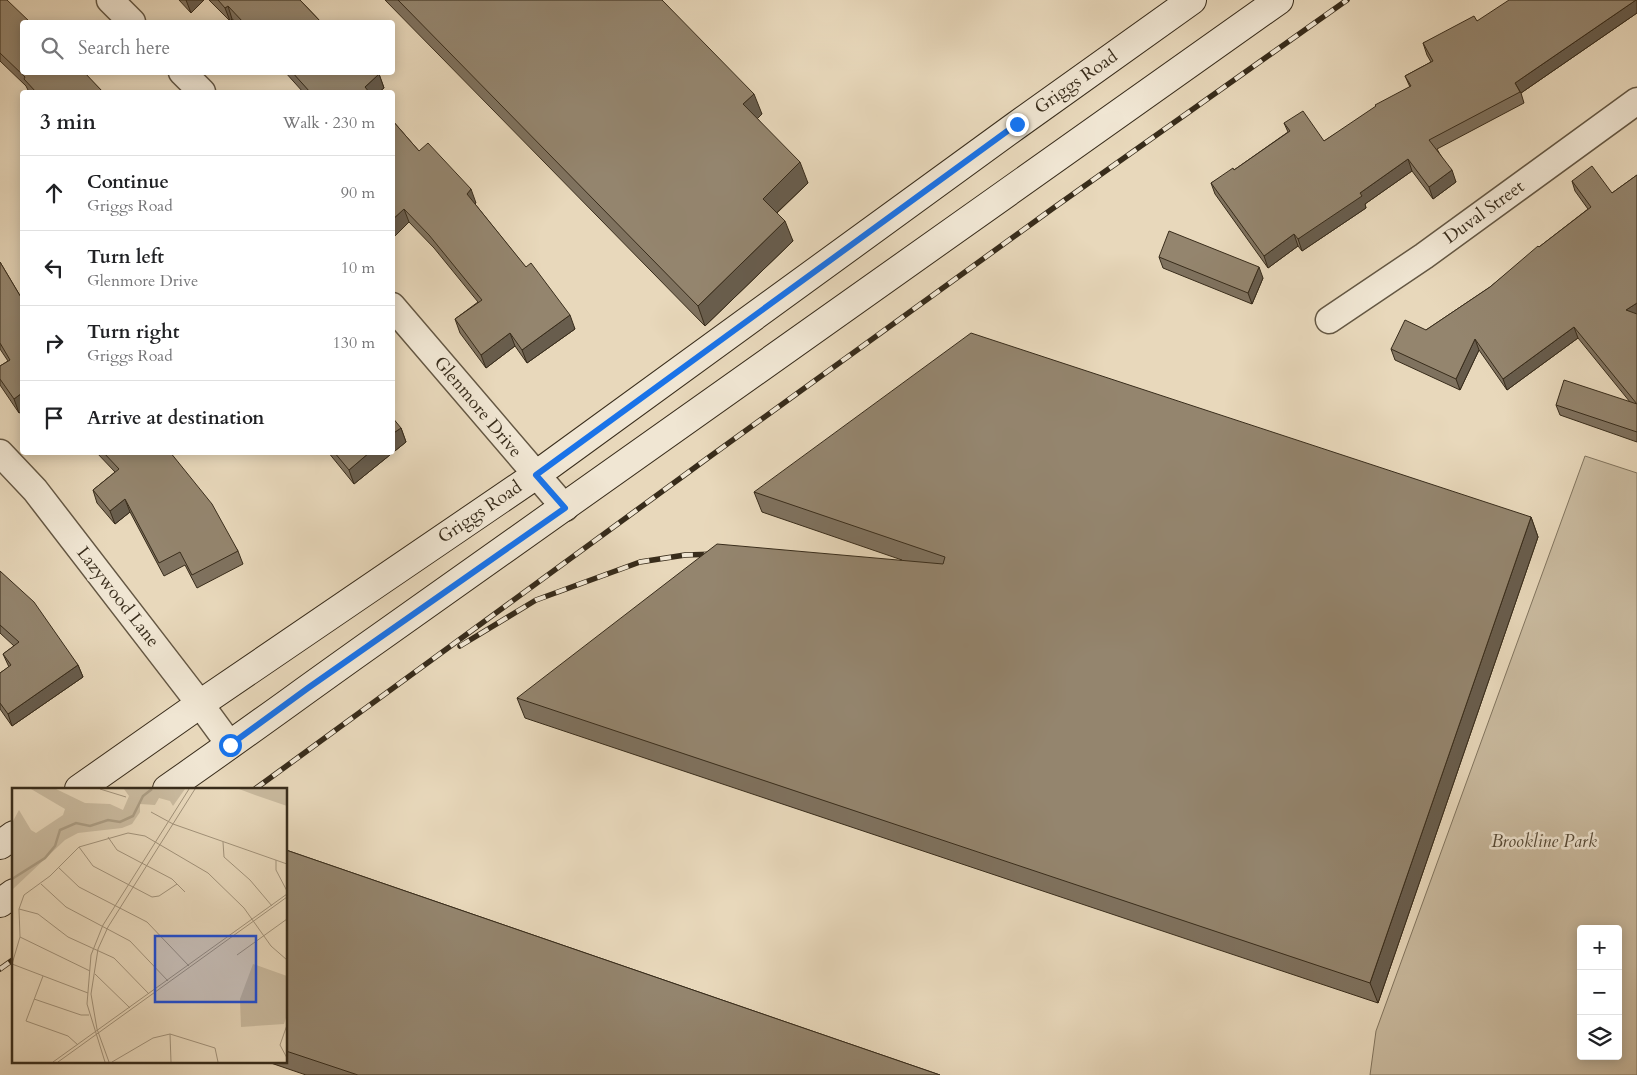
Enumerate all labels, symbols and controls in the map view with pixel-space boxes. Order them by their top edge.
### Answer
search box [20,20,395,75]
icon: search [38,34,66,62]
text: Search here [78,35,170,61]
street label: Griggs Road [1029,44,1123,120]
text: 3 min [40,108,96,137]
text: Walk · 230 m [283,112,375,134]
route end [1006,113,1029,136]
text: Continue [87,169,169,195]
street label: Duval Street [1439,174,1530,250]
icon: ahead [40,179,68,207]
text: 90 m [341,182,375,204]
text: Griggs Road [87,195,173,217]
text: Turn left [87,244,164,270]
icon: left [40,254,68,282]
text: 10 m [341,257,375,279]
text: Glenmore Drive [87,270,198,292]
text: Turn right [87,319,179,345]
icon: right [40,329,68,357]
text: 130 m [333,332,375,354]
text: Griggs Road [87,345,173,367]
street label: Glenmore Drive [428,351,528,463]
icon: arrive [40,404,68,432]
text: Arrive at destination [87,405,264,431]
street label: Griggs Road [433,474,527,549]
street label: Lazywood Lane [71,541,165,653]
route start [219,734,242,757]
inset map [12,788,288,1062]
park label: Brookline Park [1491,829,1597,854]
map controls [1577,925,1622,1060]
button: + [1577,925,1622,970]
button: − [1577,970,1622,1015]
button: layers [1577,1015,1622,1060]

